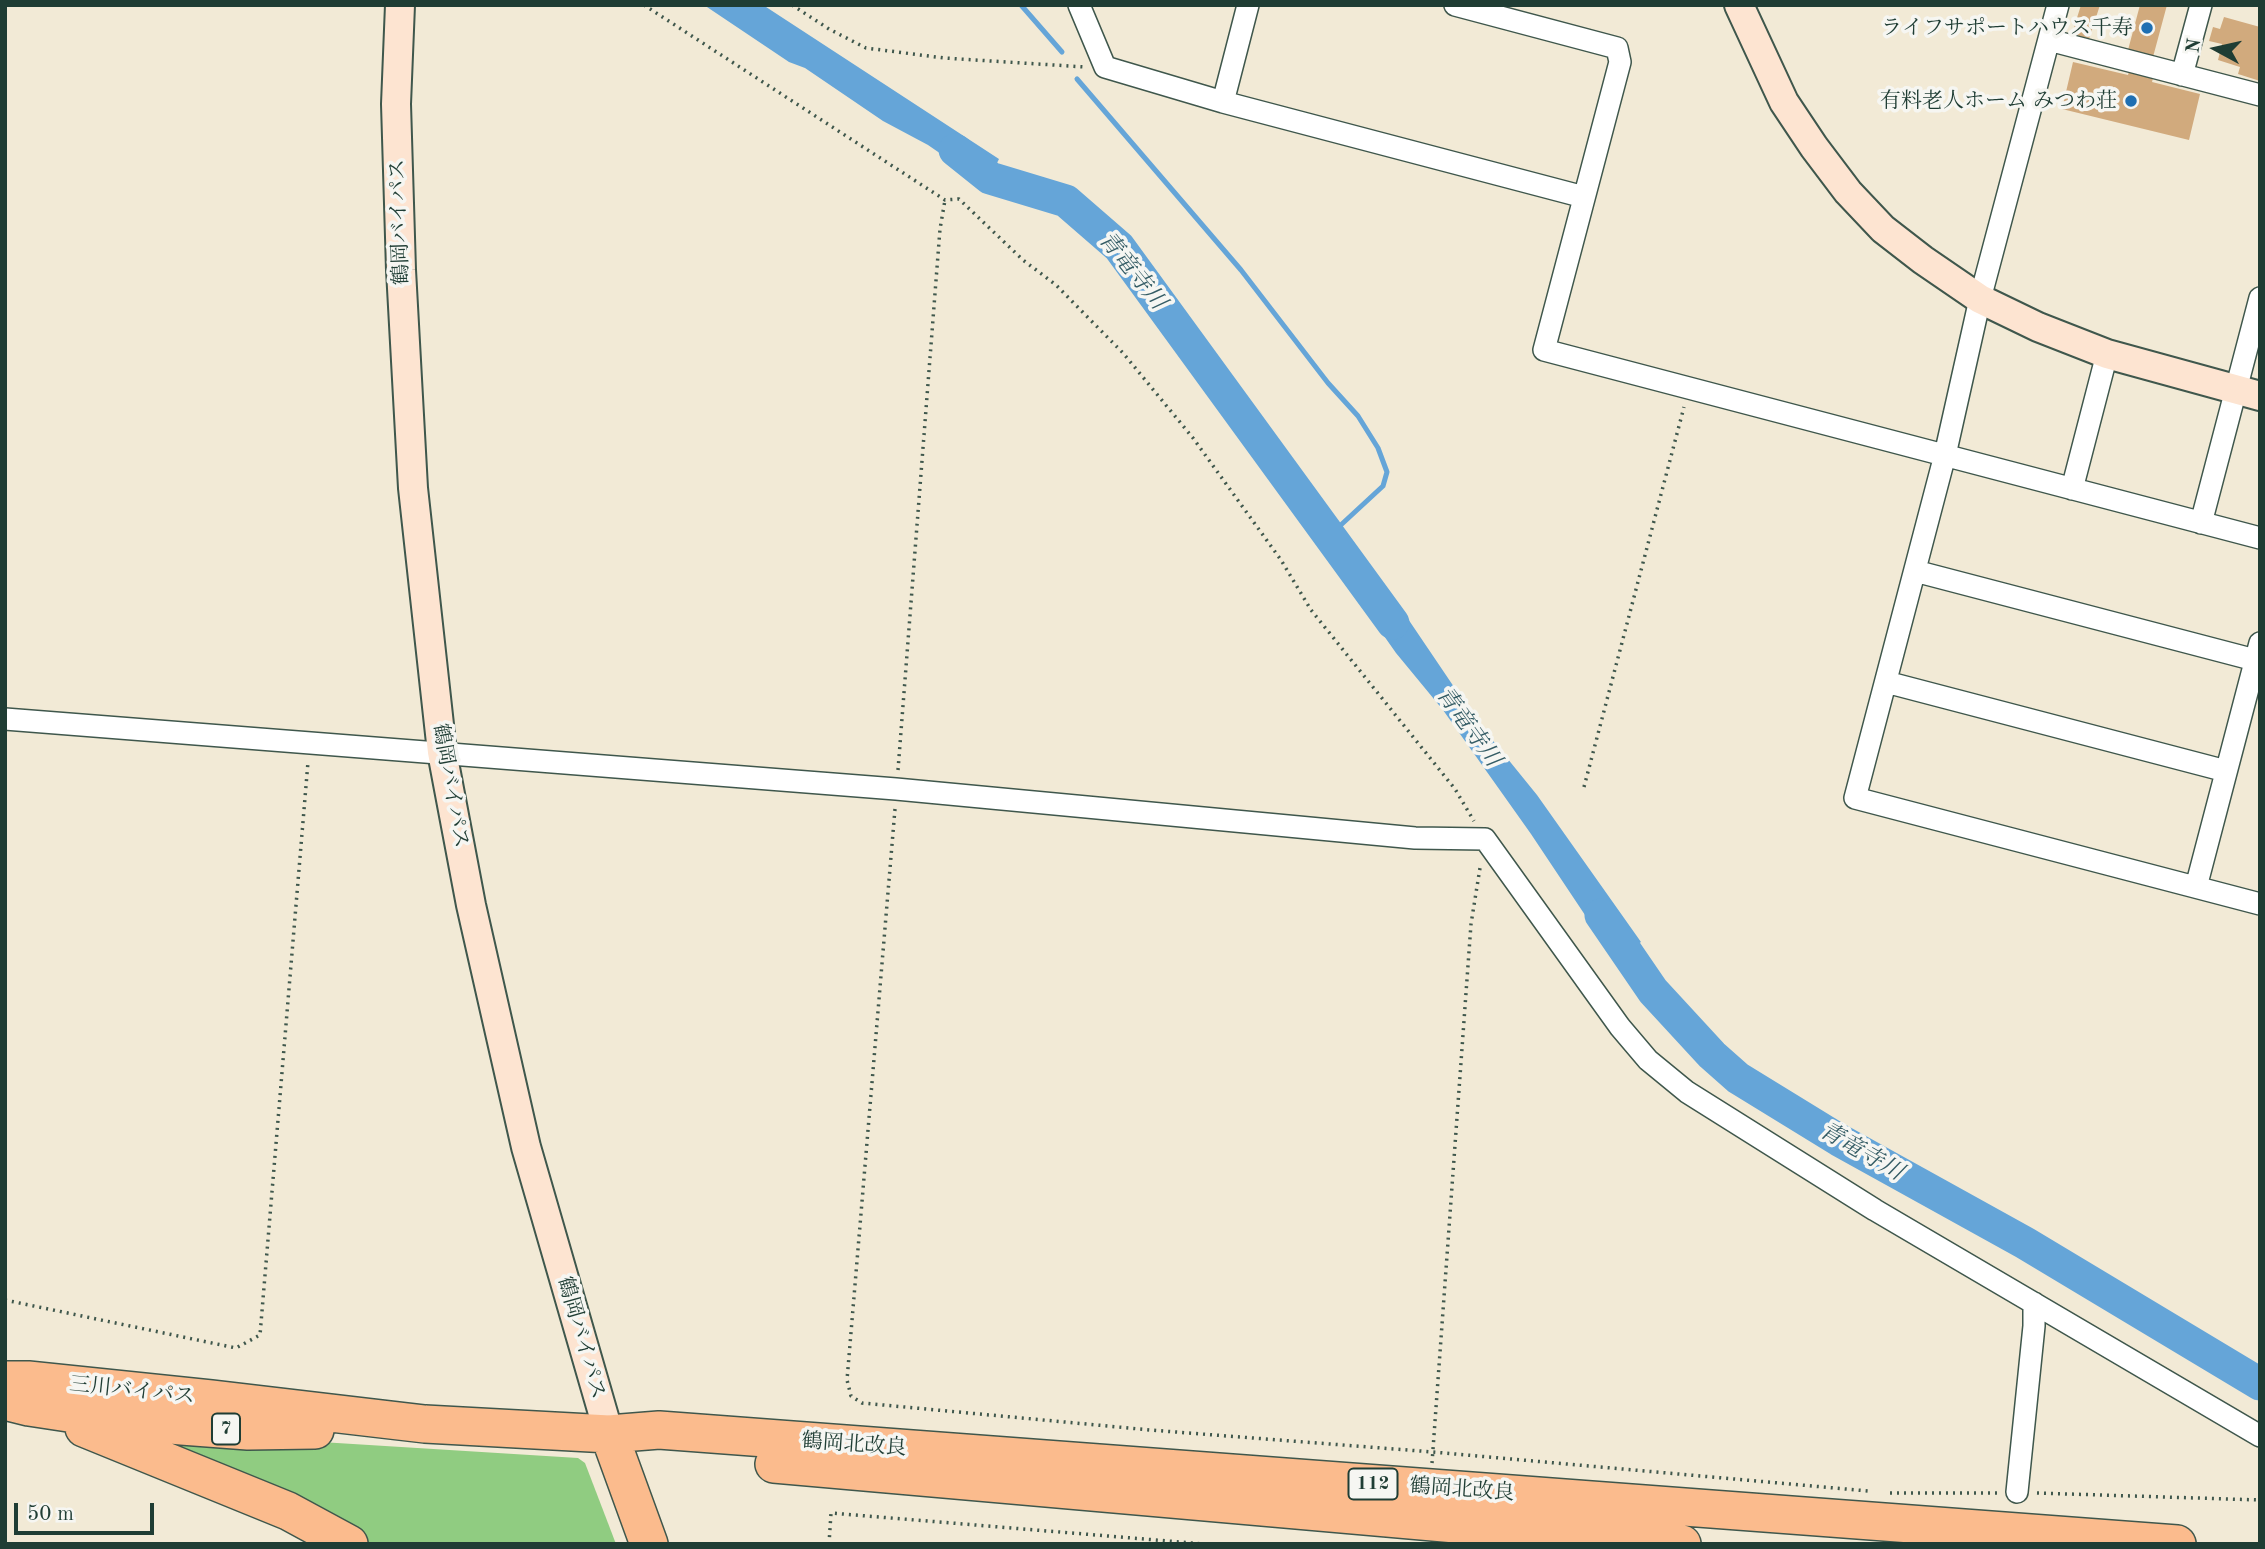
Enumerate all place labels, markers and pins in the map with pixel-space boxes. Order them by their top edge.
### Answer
place label: ライフサポートハウス千寿 [1881,15,2133,41]
marker: ライフサポートハウス千寿 [2139,20,2155,36]
place label: 有料老人ホーム みつわ荘 [1880,88,2117,114]
marker: 有料老人ホーム みつわ荘 [2123,93,2139,109]

